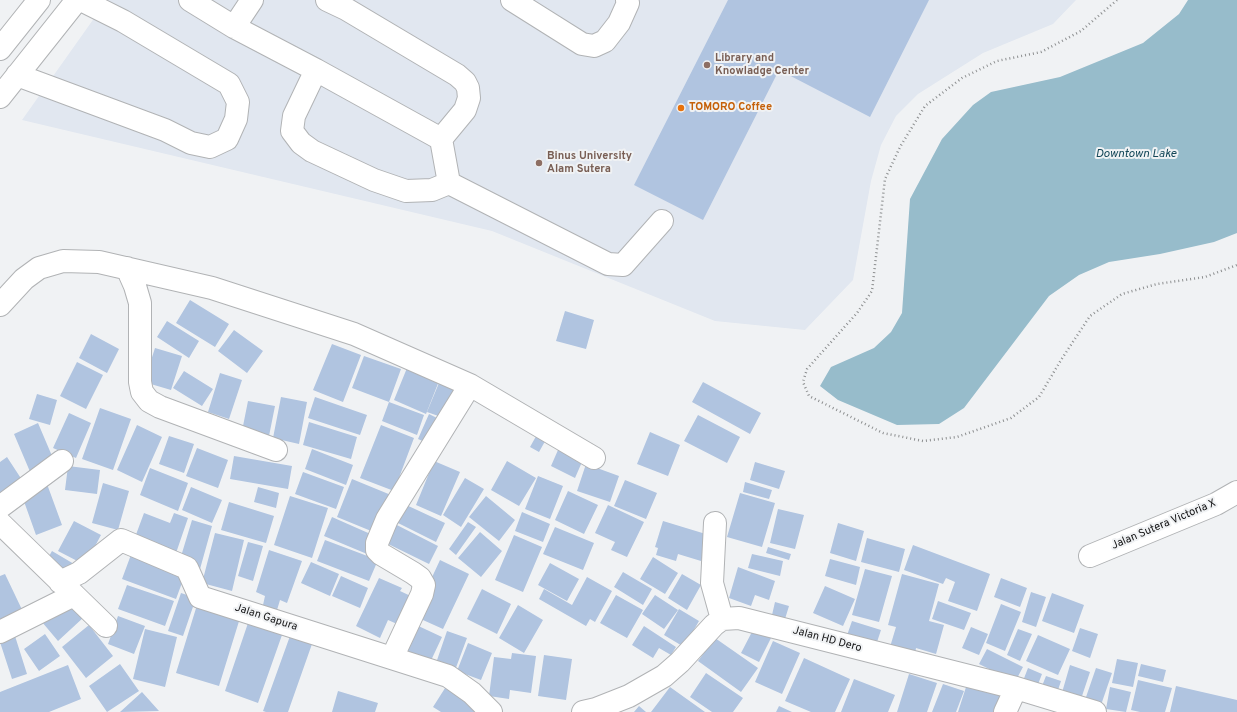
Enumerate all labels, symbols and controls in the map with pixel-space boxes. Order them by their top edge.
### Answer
place label: Library and Knowladge Center [715,52,809,78]
marker: Library and Knowladge Center [702,60,712,70]
place label: TOMORO Coffee [689,101,772,115]
marker: TOMORO Coffee [676,103,686,113]
water label: Downtown Lake [1095,148,1177,162]
place label: Binus University Alam Sutera [547,150,632,176]
marker: Binus University Alam Sutera [534,158,544,168]
street label: Jalan Sutera Victoria X [1110,497,1218,553]
street label: Jalan Gapura [233,602,299,634]
street label: Jalan HD Dero [791,624,863,656]

